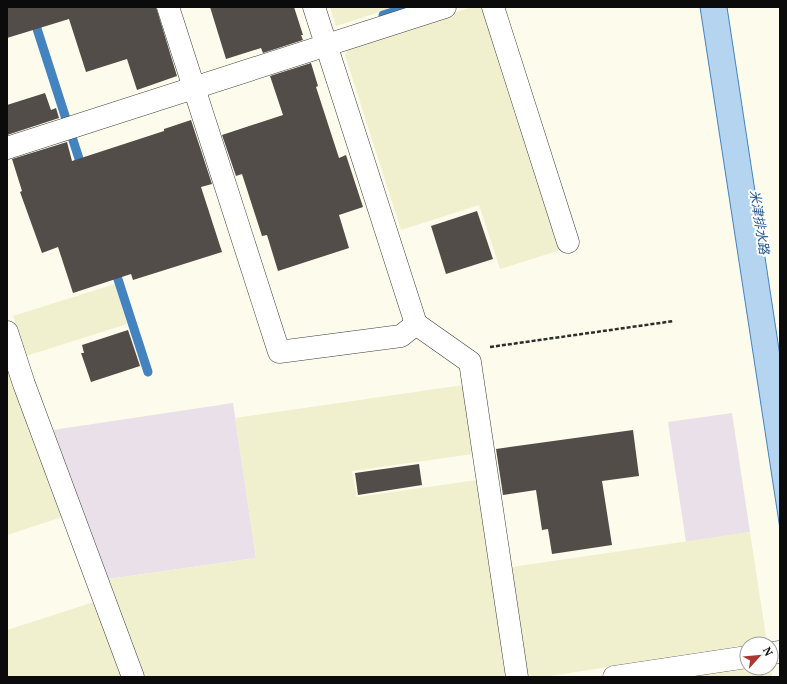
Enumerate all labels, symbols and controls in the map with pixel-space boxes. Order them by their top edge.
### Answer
water label: 米津排水路 [746,188,774,256]
north arrow [739,636,779,676]
text: N [760,645,776,659]

